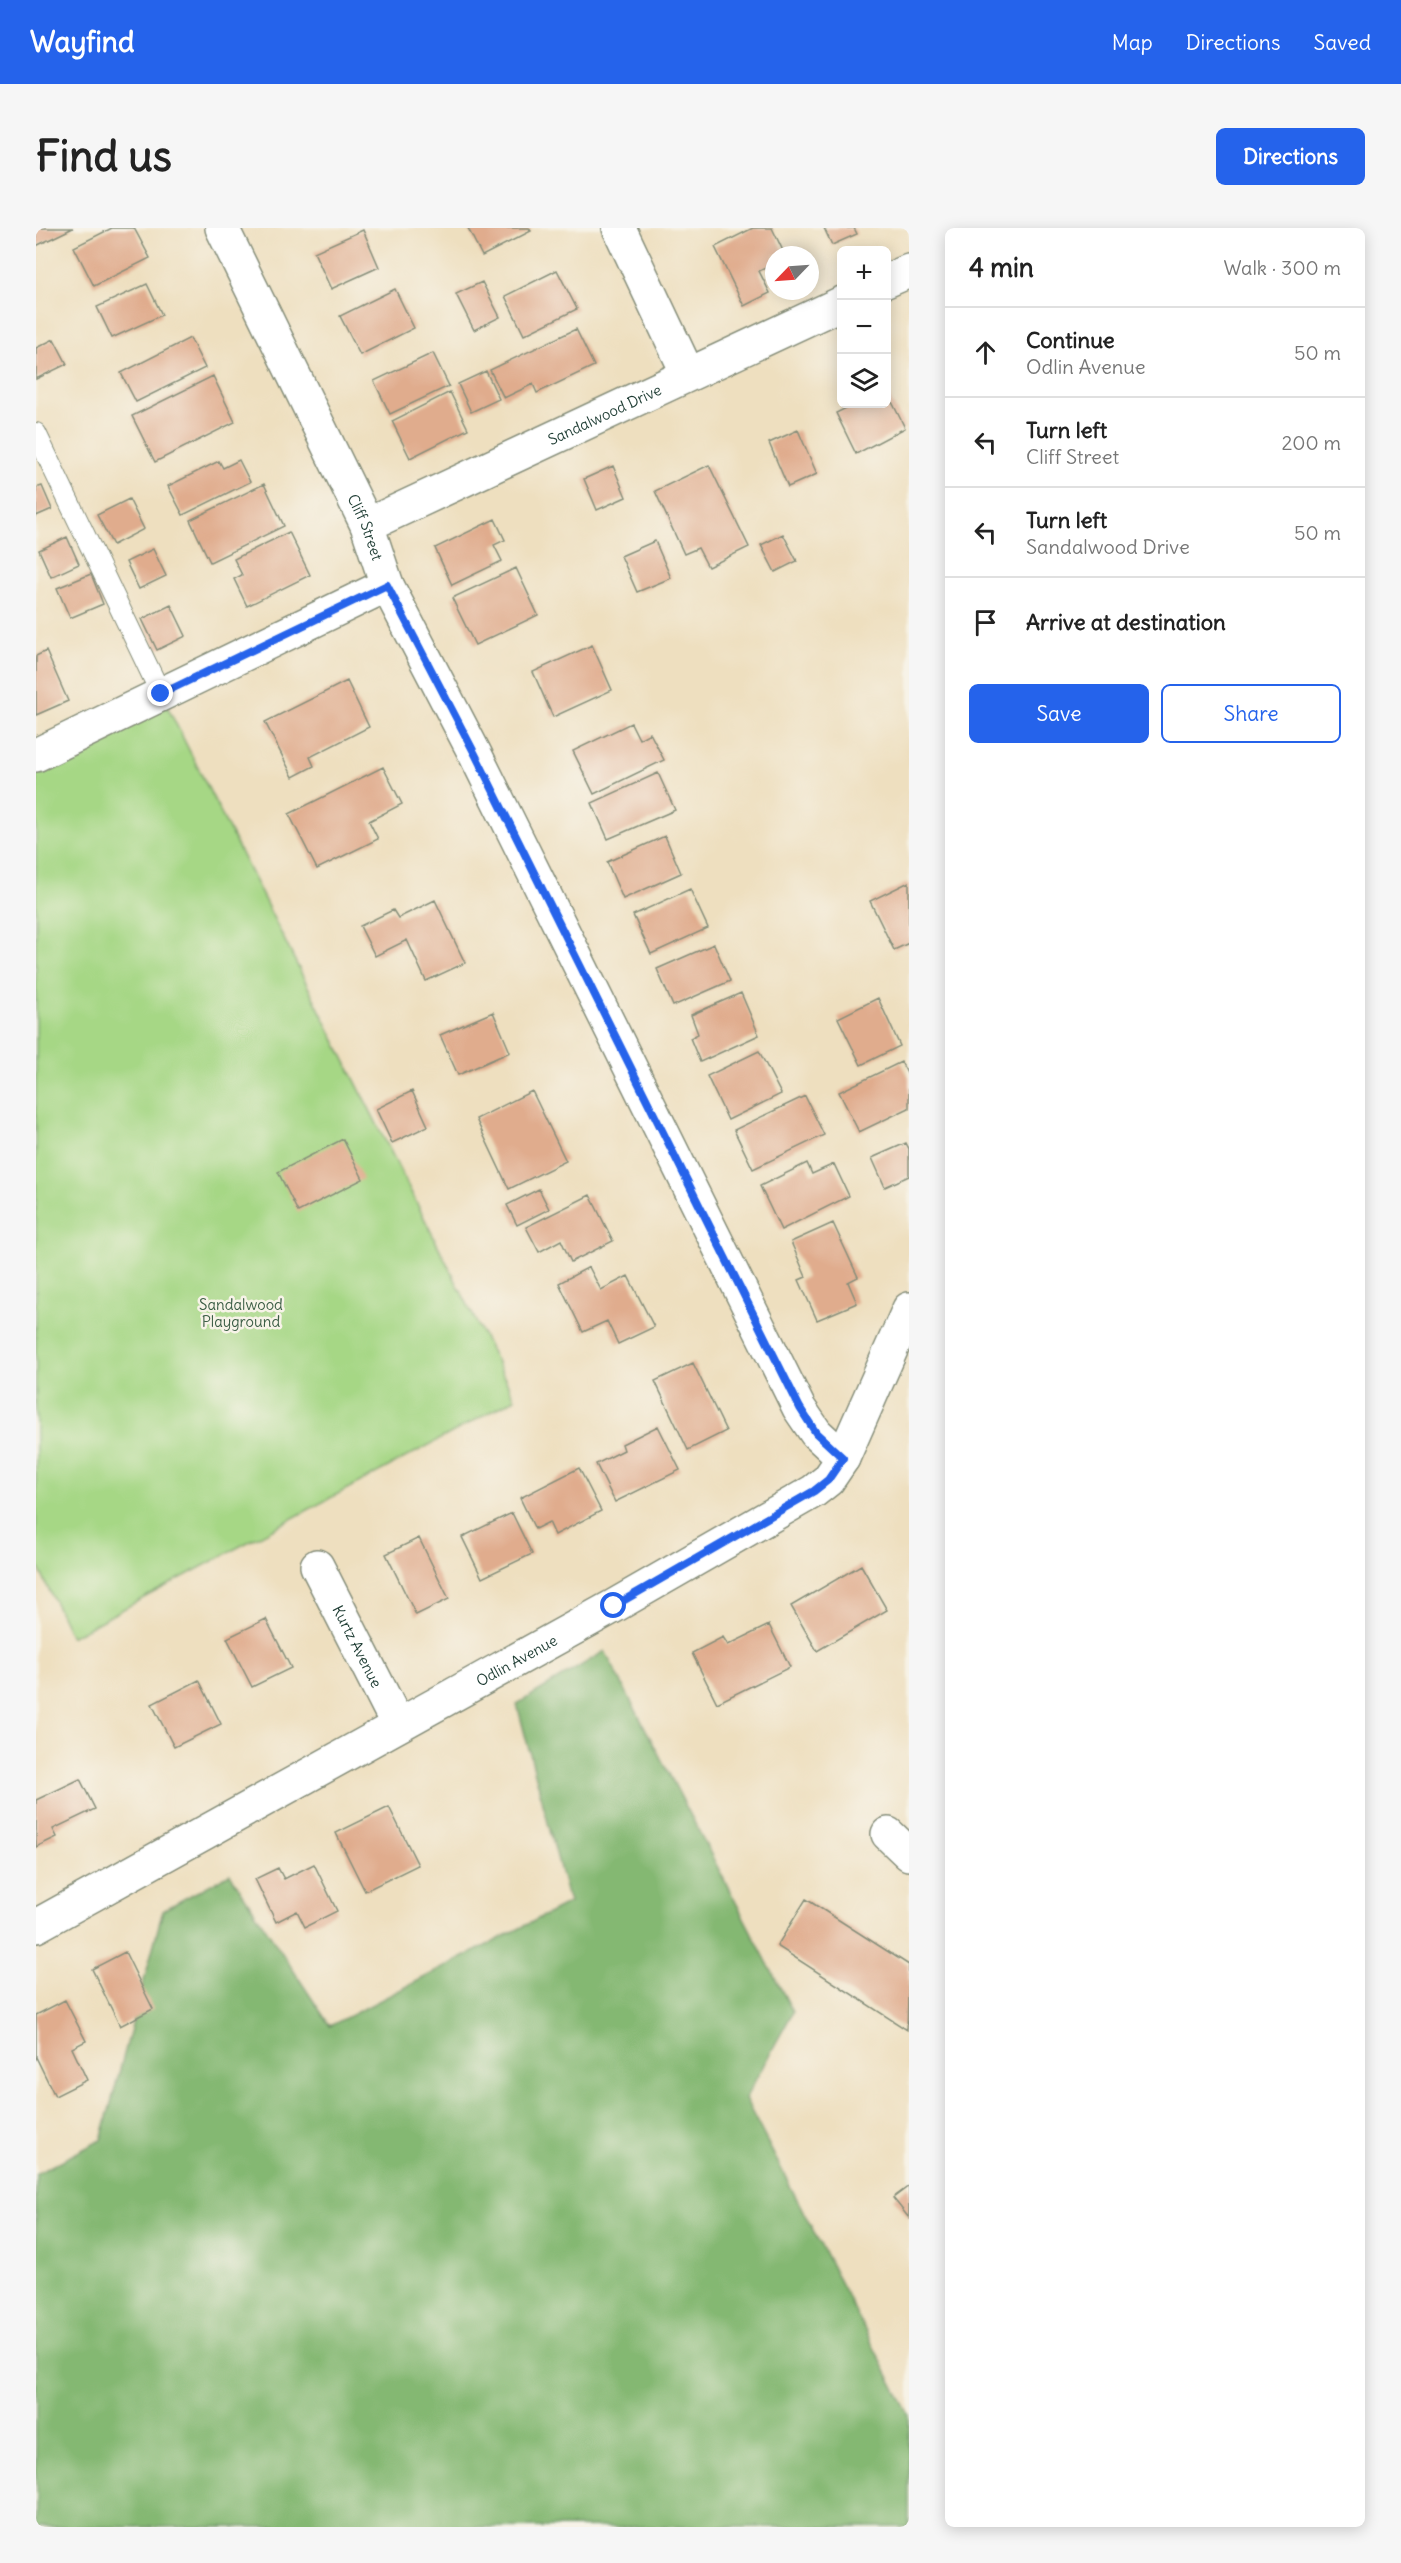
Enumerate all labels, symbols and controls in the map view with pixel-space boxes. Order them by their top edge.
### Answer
text: Wayfind [30,24,134,60]
text: Map [1112,29,1153,56]
text: Directions [1186,29,1280,56]
text: Saved [1313,29,1371,56]
button: Directions [1216,128,1365,185]
text: Find us [36,130,172,182]
north arrow [765,246,819,300]
map controls [837,246,891,408]
button: + [837,246,891,300]
text: 4 min [969,251,1034,284]
text: Walk · 300 m [1223,255,1341,280]
button: − [837,300,891,354]
text: Continue [1026,326,1115,354]
icon: ahead [969,336,1002,369]
text: 50 m [1294,340,1341,365]
button: layers [837,354,891,408]
text: Odlin Avenue [1026,354,1146,379]
street label: Sandalwood Drive [545,379,664,449]
text: Turn left [1026,416,1107,444]
icon: left [969,426,1002,459]
text: 200 m [1281,430,1341,455]
text: Cliff Street [1026,444,1119,469]
street label: Cliff Street [344,491,388,563]
text: Turn left [1026,506,1107,534]
icon: left [969,516,1002,549]
text: 50 m [1294,520,1341,545]
text: Sandalwood Drive [1026,534,1190,559]
icon: arrive [969,606,1002,639]
text: Arrive at destination [1026,608,1226,636]
route end [147,680,173,706]
button: Save [969,684,1149,743]
button: Share [1161,684,1341,743]
park label: Sandalwood Playground [199,1295,283,1331]
route start [600,1592,626,1618]
street label: Kurtz Avenue [329,1602,387,1691]
street label: Odlin Avenue [472,1630,560,1690]

